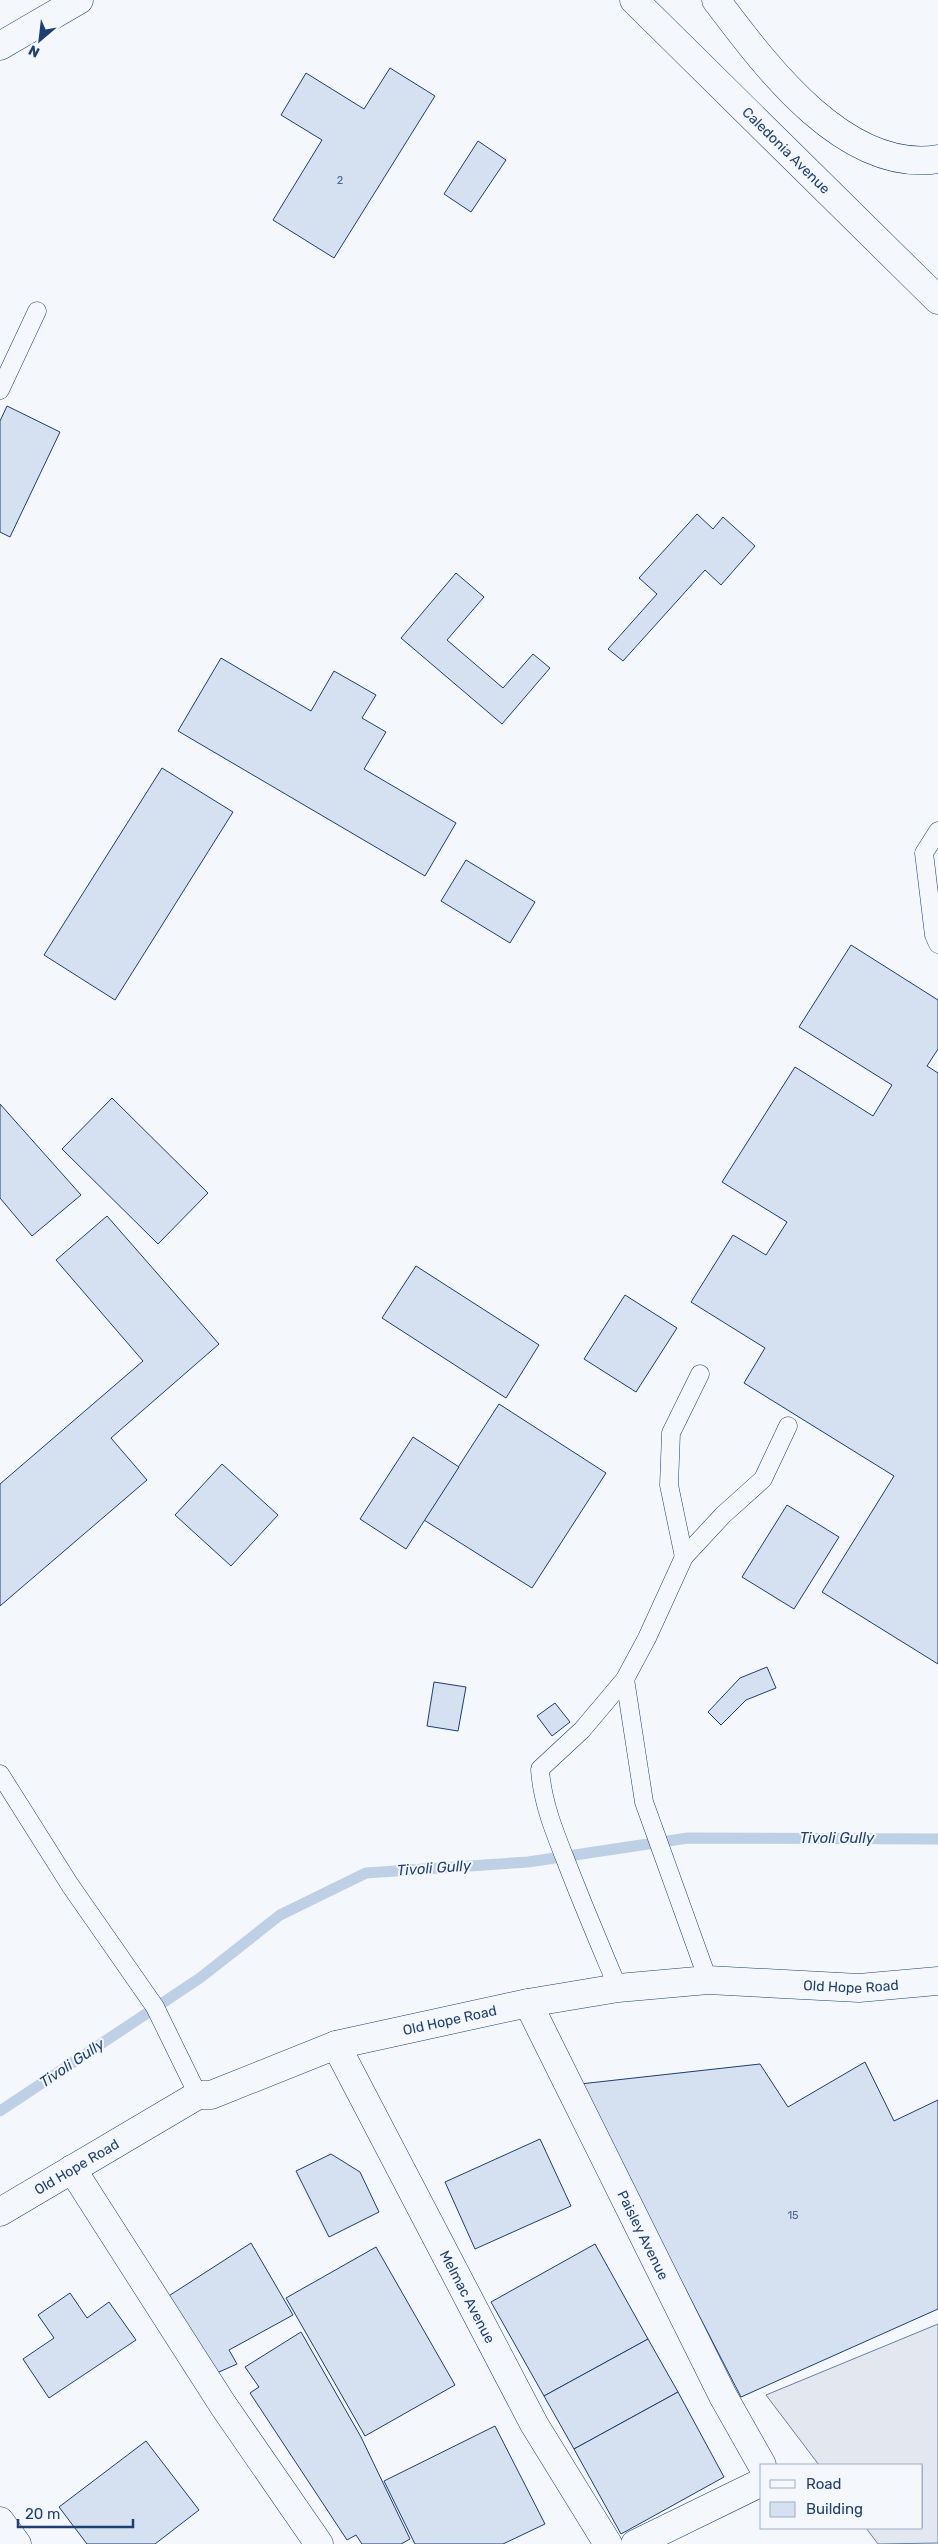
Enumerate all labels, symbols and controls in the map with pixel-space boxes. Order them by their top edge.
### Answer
north arrow [15,15,65,65]
text: N [26,41,43,61]
street label: Caledonia Avenue [739,104,833,198]
house number: 2 [337,174,343,187]
water label: Tivoli Gully [800,1829,875,1847]
water label: Tivoli Gully [396,1856,472,1880]
street label: Old Hope Road [803,1977,899,1997]
street label: Old Hope Road [401,2002,498,2039]
water label: Tivoli Gully [36,2034,108,2091]
street label: Old Hope Road [31,2136,122,2199]
street label: Paisley Avenue [613,2188,672,2283]
house number: 15 [787,2209,799,2222]
street label: Melmac Avenue [436,2248,498,2346]
legend [760,2464,923,2529]
text: Road [806,2475,842,2493]
scale bar [18,2496,132,2528]
text: Building [806,2500,863,2518]
text: 20 m [25,2505,60,2523]

